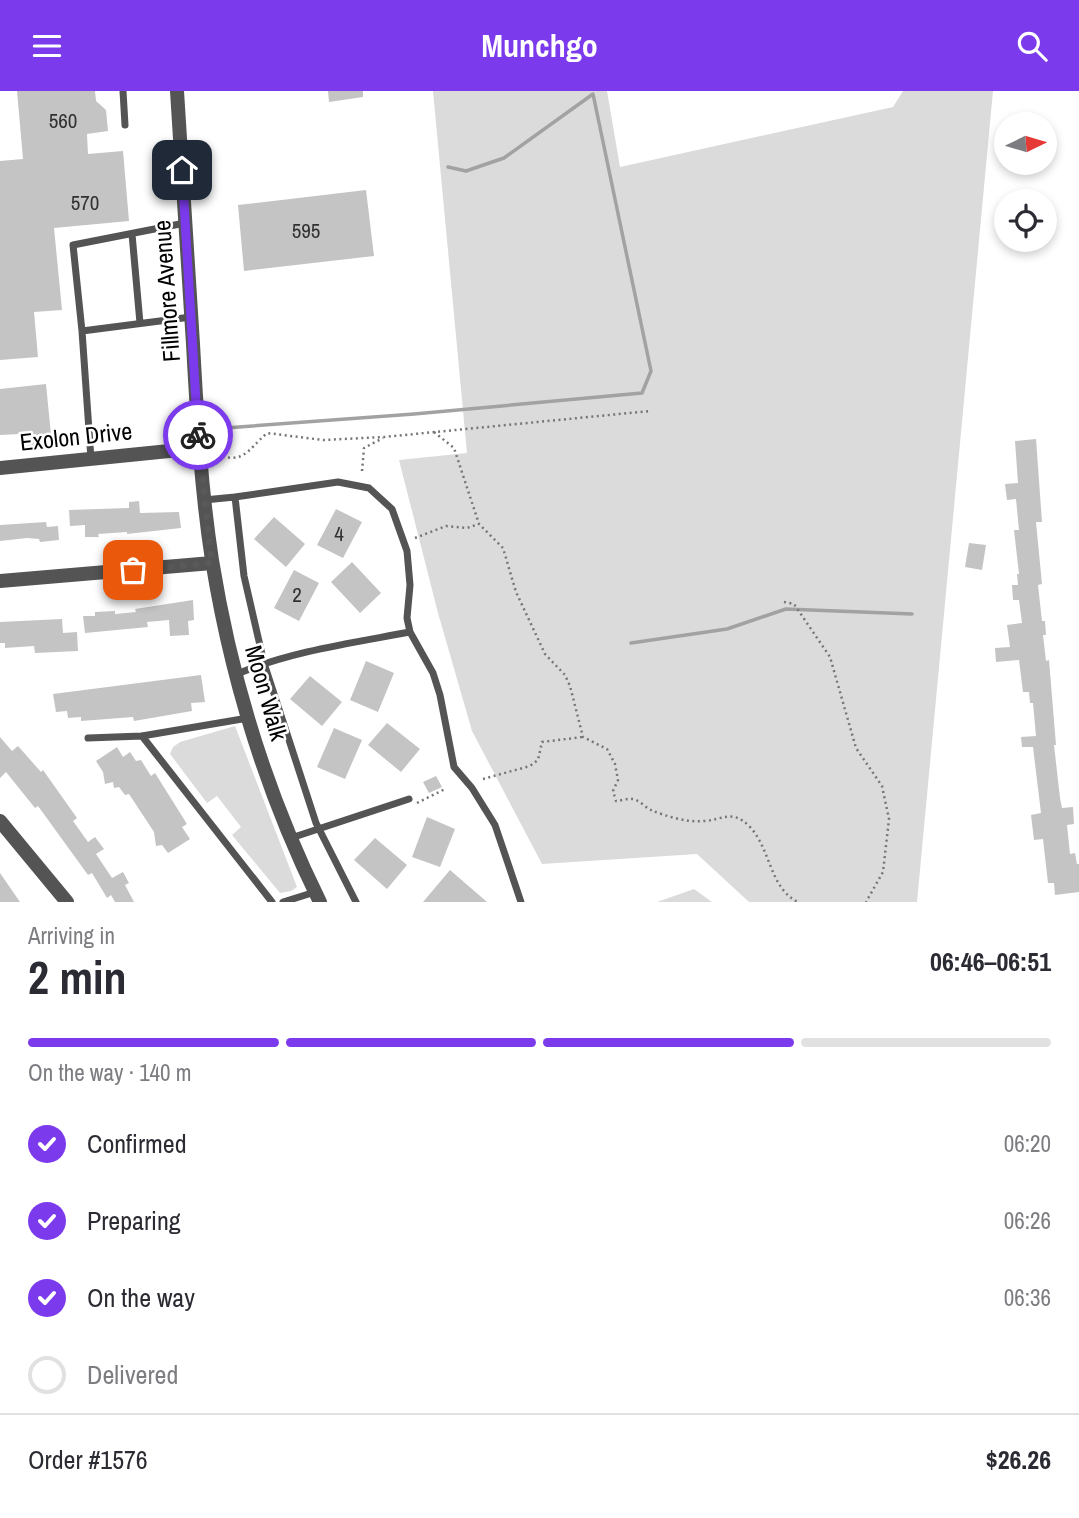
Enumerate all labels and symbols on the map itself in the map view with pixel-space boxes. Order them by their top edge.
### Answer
house number: 560 [49,106,77,135]
north arrow [994,112,1057,175]
pin [152,140,212,200]
house number: 570 [71,188,99,217]
house number: 595 [292,216,320,245]
street label: Fillmore Avenue [145,219,187,363]
courier [163,400,233,470]
street label: Exolon Drive [18,414,134,458]
house number: 4 [334,519,344,548]
pin [103,540,163,600]
house number: 2 [292,580,302,609]
street label: Moon Walk [238,641,296,744]

